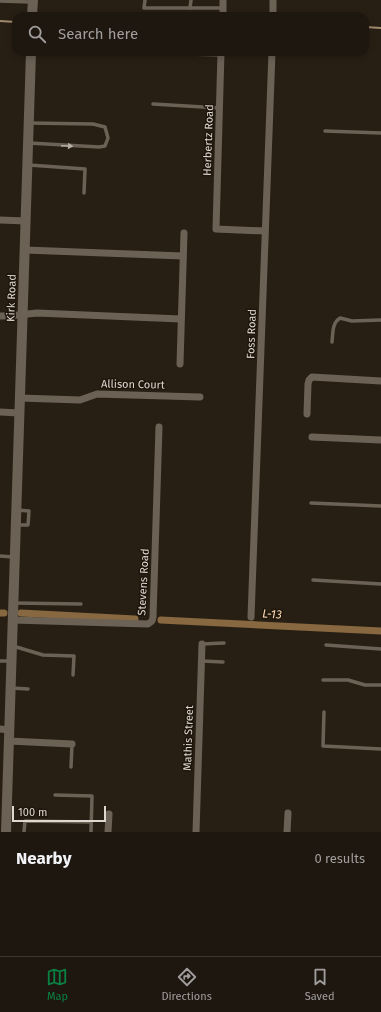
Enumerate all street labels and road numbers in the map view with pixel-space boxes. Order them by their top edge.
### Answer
street label: Herbertz Road [201,104,216,176]
street label: Kirk Road [4,274,19,322]
street label: Foss Road [244,309,259,359]
street label: Allison Court [101,377,165,392]
street label: Stevens Road [135,548,152,616]
street label: Mathis Street [181,705,196,771]

